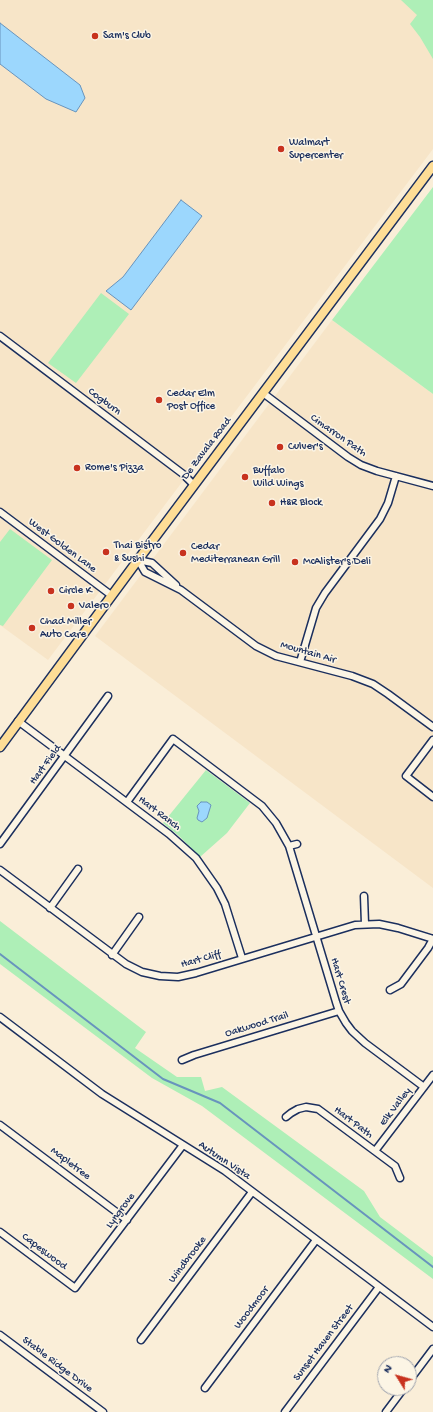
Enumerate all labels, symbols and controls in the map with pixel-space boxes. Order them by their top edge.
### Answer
place label: Sam's Club [103,29,151,43]
marker: Sam's Club [90,31,100,41]
place label: Walmart Supercenter [289,136,343,162]
marker: Walmart Supercenter [276,144,286,154]
street label: Cogburn [85,385,123,419]
place label: Cedar Elm Post Office [167,387,215,413]
marker: Cedar Elm Post Office [154,395,164,405]
street label: Cimarron Path [307,412,369,460]
street label: De Zavala Road [179,415,235,483]
place label: Culver's [288,440,323,454]
marker: Culver's [275,442,285,452]
place label: Rome's Pizza [85,461,144,475]
marker: Rome's Pizza [72,463,82,473]
place label: Buffalo Wild Wings [253,464,303,490]
marker: Buffalo Wild Wings [240,472,250,482]
place label: H&R Block [280,496,322,510]
marker: H&R Block [267,498,277,508]
street label: West Golden Lane [25,516,99,576]
place label: Thai Bistro & Sushi [114,539,161,565]
place label: Cedar Mediterranean Grill [191,540,280,566]
marker: Thai Bistro & Sushi [101,547,111,557]
marker: Cedar Mediterranean Grill [178,548,188,558]
place label: McAlister's Deli [303,555,371,569]
marker: McAlister's Deli [290,557,300,567]
place label: Circle K [59,584,92,598]
marker: Circle K [46,586,56,596]
place label: Valero [79,599,109,613]
marker: Valero [66,601,76,611]
place label: Chad Miller Auto Care [40,615,91,641]
marker: Chad Miller Auto Care [27,623,37,633]
street label: Mountain Air [279,639,337,667]
street label: Hart Field [27,743,65,787]
street label: Hart Ranch [135,794,183,834]
street label: Hart Cliff [180,948,222,972]
street label: Hart Crest [327,956,353,1006]
street label: Oakwood Trail [224,1009,290,1041]
street label: Elk Valley [377,1085,415,1129]
street label: Hart Path [331,1104,375,1142]
street label: Autumn Vista [195,1139,253,1183]
street label: Mapletree [47,1145,93,1183]
street label: Lyngrove [103,1191,139,1231]
street label: Capeswood [19,1231,69,1273]
street label: Windbrooke [166,1234,210,1286]
street label: Woodmoor [232,1284,272,1332]
street label: Sunset Haven Street [291,1302,357,1384]
street label: Stable Ridge Drive [19,1334,95,1396]
north arrow [377,1356,417,1396]
text: N [381,1363,395,1376]

